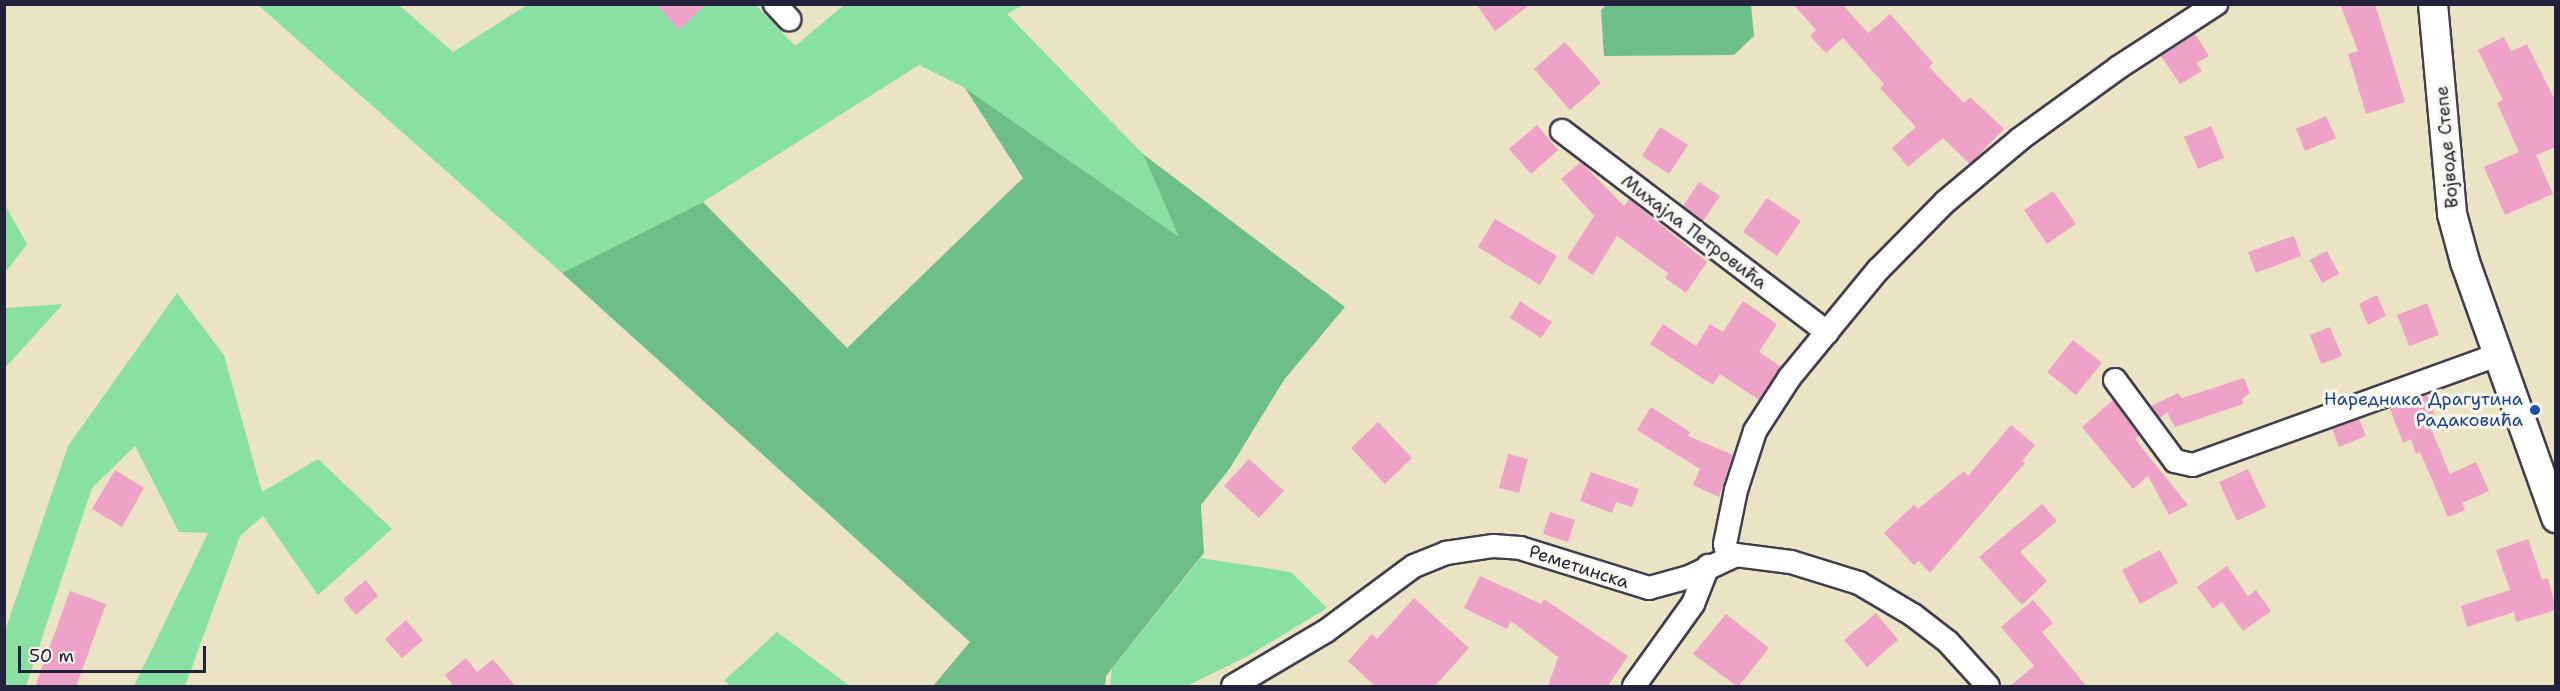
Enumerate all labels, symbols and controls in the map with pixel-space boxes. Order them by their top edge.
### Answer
street label: Војводе Степе [2431,85,2463,209]
street label: Михајла Петровића [1617,170,1771,294]
place label: Наредника Драгутина Радаковића [2324,389,2523,432]
marker: Наредника Драгутина Радаковића [2528,403,2542,417]
street label: Реметинска [1526,541,1632,593]
scale bar [21,634,208,672]
text: 50 m [29,644,74,668]

